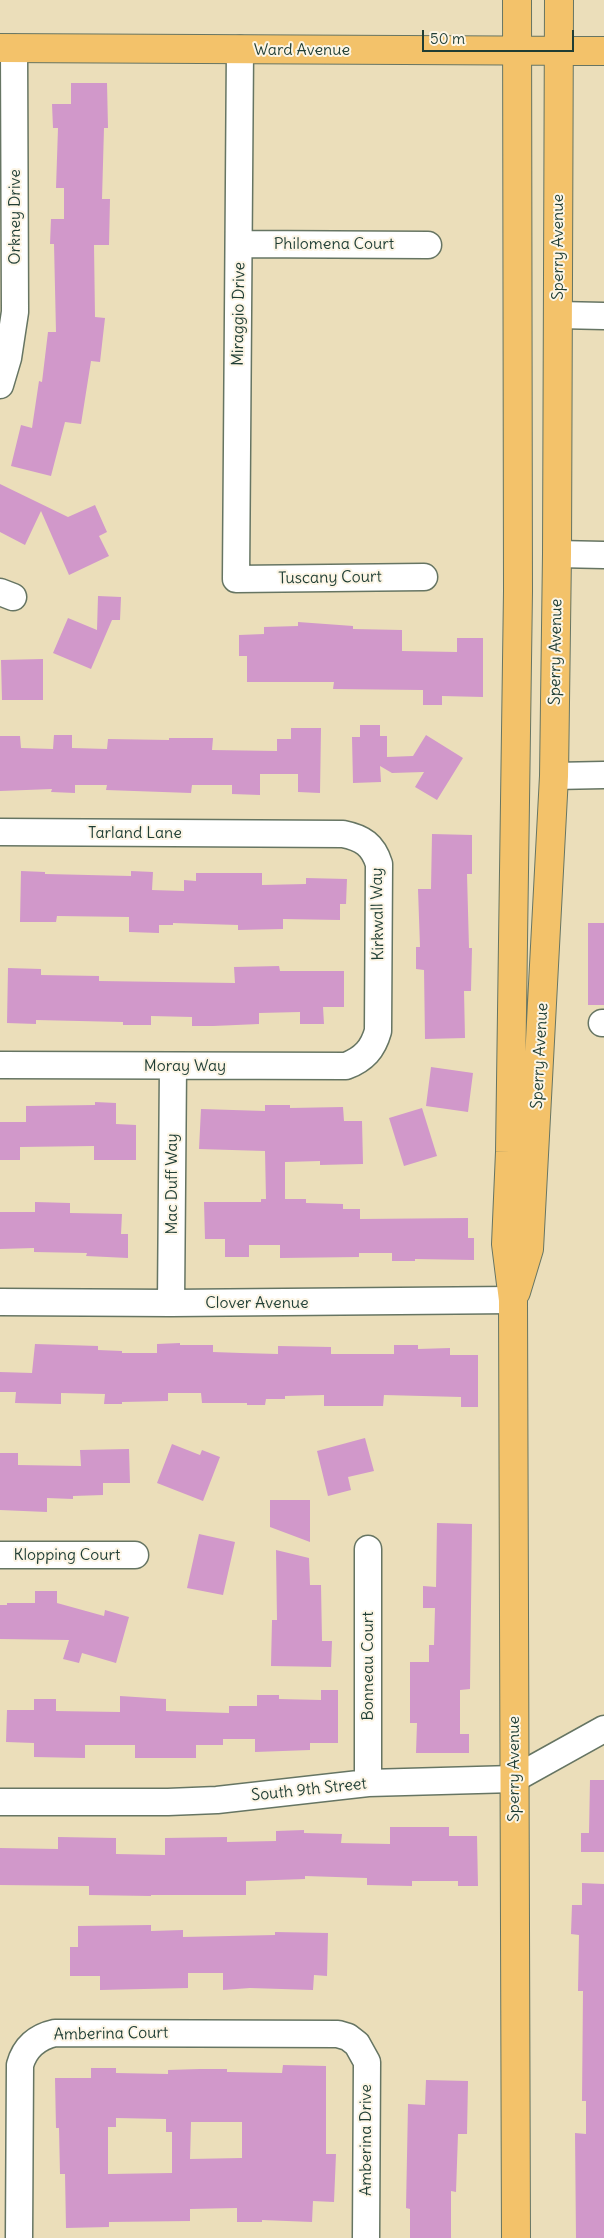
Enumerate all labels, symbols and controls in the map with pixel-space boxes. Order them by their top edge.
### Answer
scale bar [424,20,576,52]
text: 50 m [430,29,465,48]
street label: Ward Avenue [254,40,350,60]
street label: Orkney Drive [5,169,25,265]
street label: Sperry Avenue [548,194,568,300]
street label: Philomena Court [274,234,394,254]
street label: Miraggio Drive [228,262,250,366]
street label: Tuscany Court [278,567,382,589]
street label: Sperry Avenue [545,599,567,705]
street label: Tarland Lane [88,823,182,843]
street label: Kirkwall Way [368,867,388,961]
street label: Sperry Avenue [528,1002,552,1110]
street label: Moray Way [144,1056,226,1076]
street label: Mac Duff Way [162,1134,182,1234]
street label: Clover Avenue [205,1293,309,1313]
street label: Klopping Court [14,1545,120,1565]
street label: Bonneau Court [358,1611,378,1721]
street label: Sperry Avenue [504,1716,524,1822]
street label: South 9th Street [250,1774,368,1806]
street label: Amberina Court [53,2023,169,2045]
street label: Amberina Drive [356,2084,376,2196]

